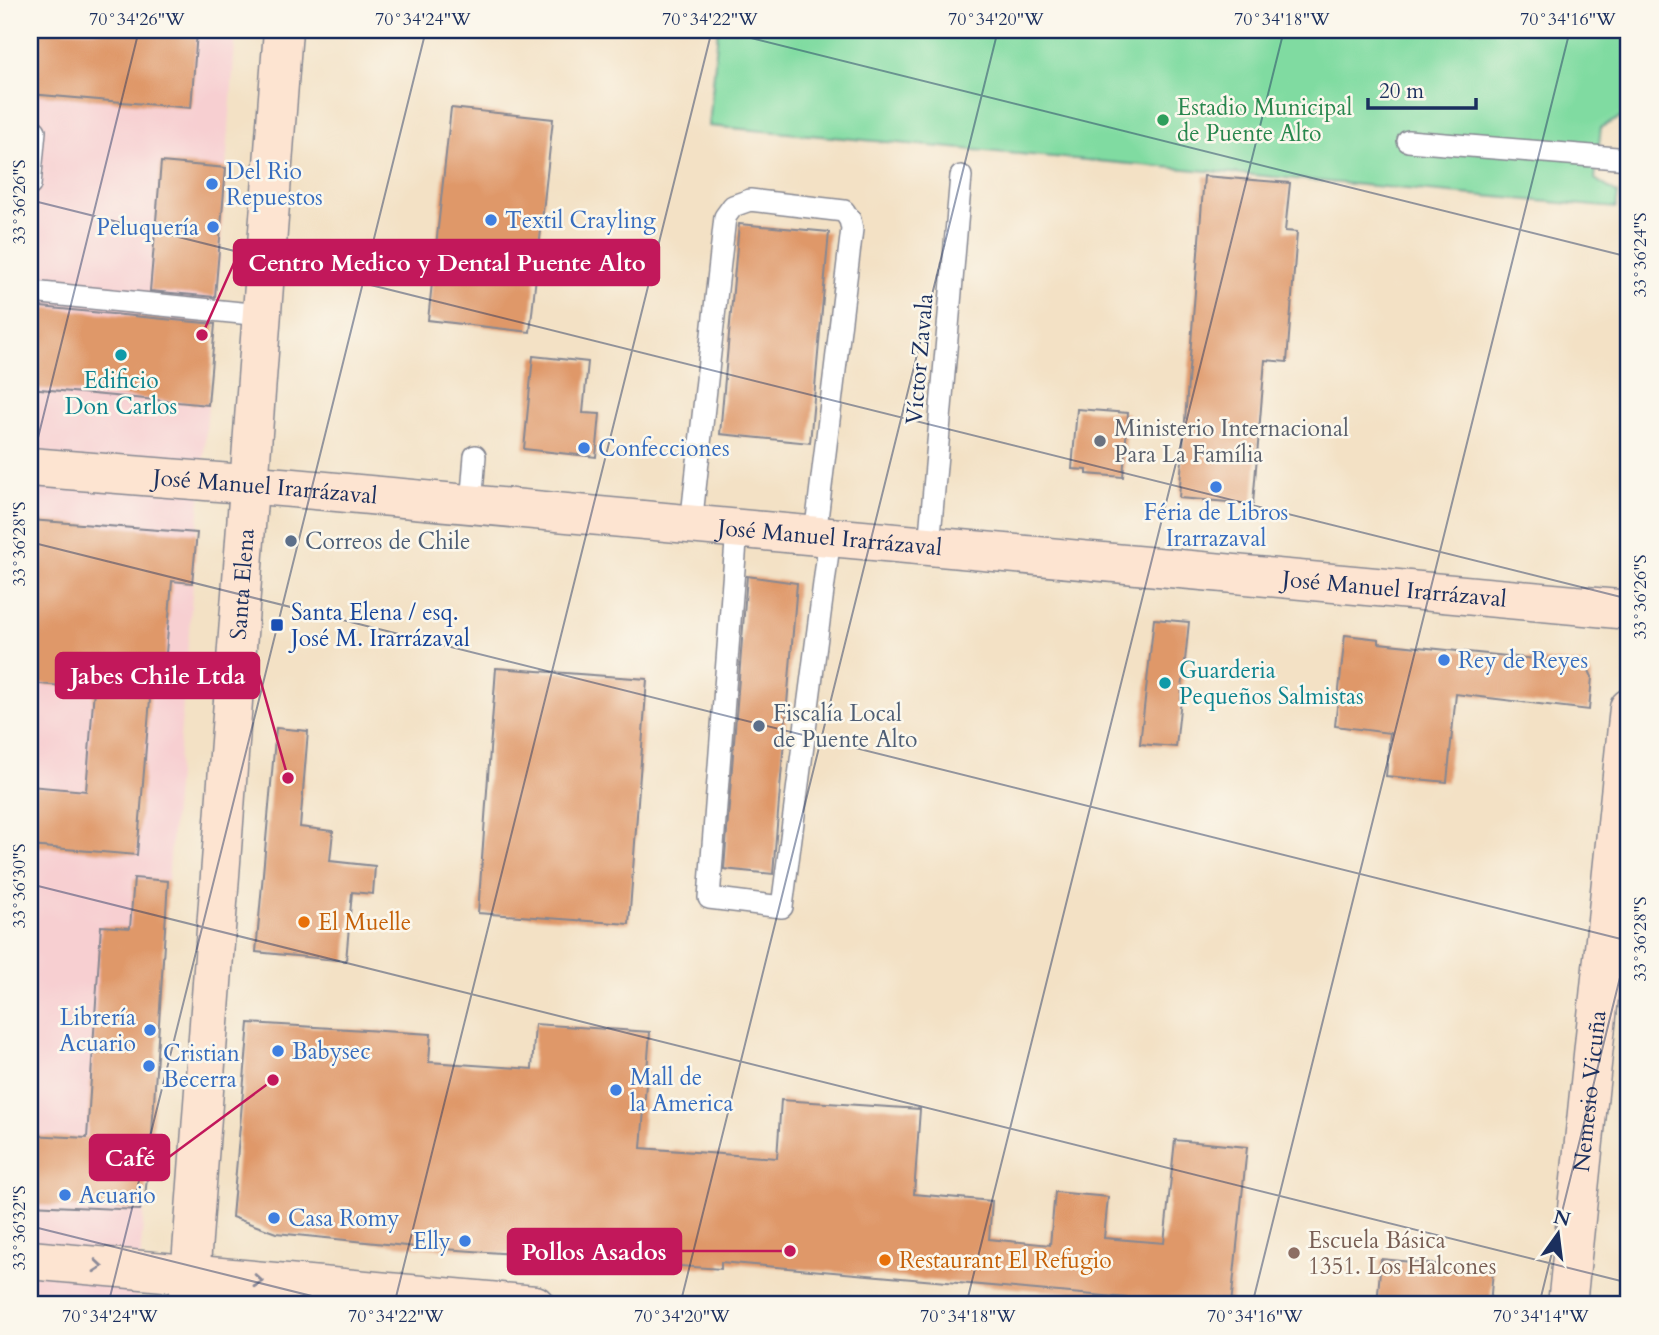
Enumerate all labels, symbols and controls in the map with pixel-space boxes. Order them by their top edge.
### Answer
text: 70°34'26"W [89,7,185,32]
text: 70°34'24"W [375,7,471,32]
text: 70°34'22"W [662,7,758,32]
text: 70°34'20"W [948,7,1044,32]
text: 70°34'18"W [1234,7,1330,32]
text: 70°34'16"W [1520,7,1616,32]
scale bar [1368,66,1477,110]
text: 20 m [1379,77,1424,106]
place label: Estadio Municipal de Puente Alto [1177,92,1352,149]
marker: Estadio Municipal de Puente Alto [1155,112,1171,128]
place label: Del Rio Repuestos [226,156,323,213]
text: 33°36'26"S [7,160,32,244]
marker: Del Rio Repuestos [204,176,220,192]
place label: Textil Crayling [505,205,656,236]
place label: Peluquería [96,212,199,243]
marker: Textil Crayling [483,212,499,228]
text: 33°36'24"S [1628,213,1653,297]
marker: Peluquería [205,219,221,235]
callout: Centro Medico y Dental Puente Alto [234,240,659,285]
text: Centro Medico y Dental Puente Alto [248,247,646,280]
street label: Víctor Zavala [898,292,941,426]
marker: Edificio Don Carlos [113,347,129,363]
place label: Edificio Don Carlos [65,365,177,422]
place label: Ministerio Internacional Para La Família [1114,413,1349,470]
place label: Confecciones [598,433,730,464]
marker: Ministerio Internacional Para La Família [1092,433,1108,449]
marker: Confecciones [576,440,592,456]
street label: José Manuel Irarrázaval [149,462,379,512]
marker: Féria de Libros Irarrazaval [1208,479,1224,495]
place label: Féria de Libros Irarrazaval [1144,497,1288,554]
text: 33°36'28"S [7,502,32,586]
street label: José Manuel Irarrázaval [713,512,943,563]
place label: Correos de Chile [305,526,470,557]
street label: Santa Elena [223,527,262,641]
marker: Correos de Chile [283,533,299,549]
text: 33°36'26"S [1628,555,1653,639]
street label: José Manuel Irarrázaval [1278,563,1508,615]
place label: Santa Elena / esq. José M. Irarrázaval [288,597,470,654]
marker: Santa Elena / esq. José M. Irarrázaval [269,617,285,633]
place label: Rey de Reyes [1458,645,1588,676]
marker: Rey de Reyes [1436,652,1452,668]
callout: Jabes Chile Ltda [56,653,259,698]
place label: Guarderia Pequeños Salmistas [1179,655,1364,712]
text: Jabes Chile Ltda [67,660,246,693]
marker: Guarderia Pequeños Salmistas [1157,675,1173,691]
place label: Fiscalía Local de Puente Alto [773,698,917,755]
marker: Fiscalía Local de Puente Alto [751,718,767,734]
text: 33°36'30"S [7,844,32,928]
text: 33°36'28"S [1628,897,1653,981]
place label: El Muelle [318,907,411,938]
marker: El Muelle [296,914,312,930]
place label: Librería Acuario [59,1002,136,1059]
street label: Nemesio Vicuña [1566,1009,1614,1174]
marker: Librería Acuario [142,1022,158,1038]
place label: Babysec [292,1036,371,1067]
place label: Cristian Becerra [163,1038,240,1095]
marker: Babysec [270,1043,286,1059]
marker: Cristian Becerra [141,1058,157,1074]
place label: Mall de la America [630,1062,734,1119]
marker: Mall de la America [608,1082,624,1098]
callout: Café [90,1135,169,1180]
text: Café [105,1142,155,1175]
place label: Acuario [79,1180,156,1211]
text: 33°36'32"S [7,1186,32,1270]
marker: Acuario [57,1187,73,1203]
north arrow [1522,1198,1592,1268]
place label: Casa Romy [288,1203,399,1234]
text: N [1551,1204,1574,1233]
marker: Casa Romy [266,1210,282,1226]
place label: Escuela Básica 1351. Los Halcones [1308,1225,1497,1282]
place label: Elly [413,1226,451,1257]
callout: Pollos Asados [508,1229,681,1274]
marker: Elly [457,1233,473,1249]
text: Pollos Asados [521,1236,667,1269]
place label: Restaurant El Refugio [899,1245,1112,1276]
marker: Escuela Básica 1351. Los Halcones [1286,1245,1302,1261]
marker: Restaurant El Refugio [877,1252,893,1268]
one-way arrow [92,1259,104,1274]
one-way arrow [253,1273,264,1288]
text: 70°34'24"W [62,1304,158,1329]
text: 70°34'22"W [348,1304,444,1329]
text: 70°34'20"W [634,1304,730,1329]
text: 70°34'18"W [920,1304,1016,1329]
text: 70°34'16"W [1207,1304,1303,1329]
text: 70°34'14"W [1493,1304,1589,1329]

